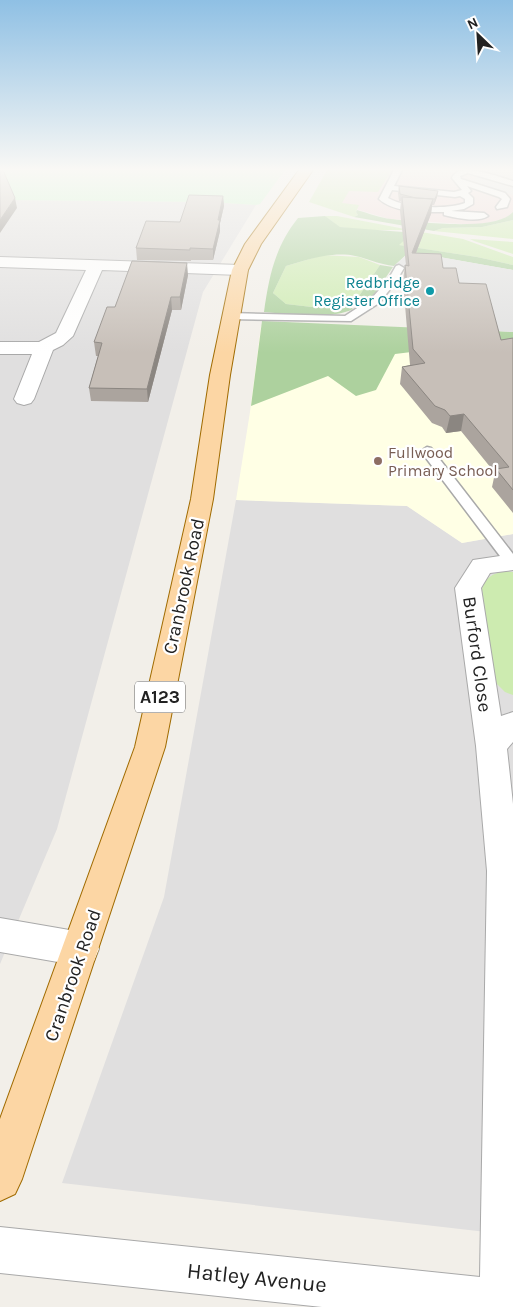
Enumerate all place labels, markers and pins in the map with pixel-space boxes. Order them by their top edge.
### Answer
place label: Redbridge Register Office [313,273,420,310]
marker: Redbridge Register Office [424,285,436,297]
place label: Fullwood Primary School [388,443,498,480]
marker: Fullwood Primary School [372,455,384,467]

